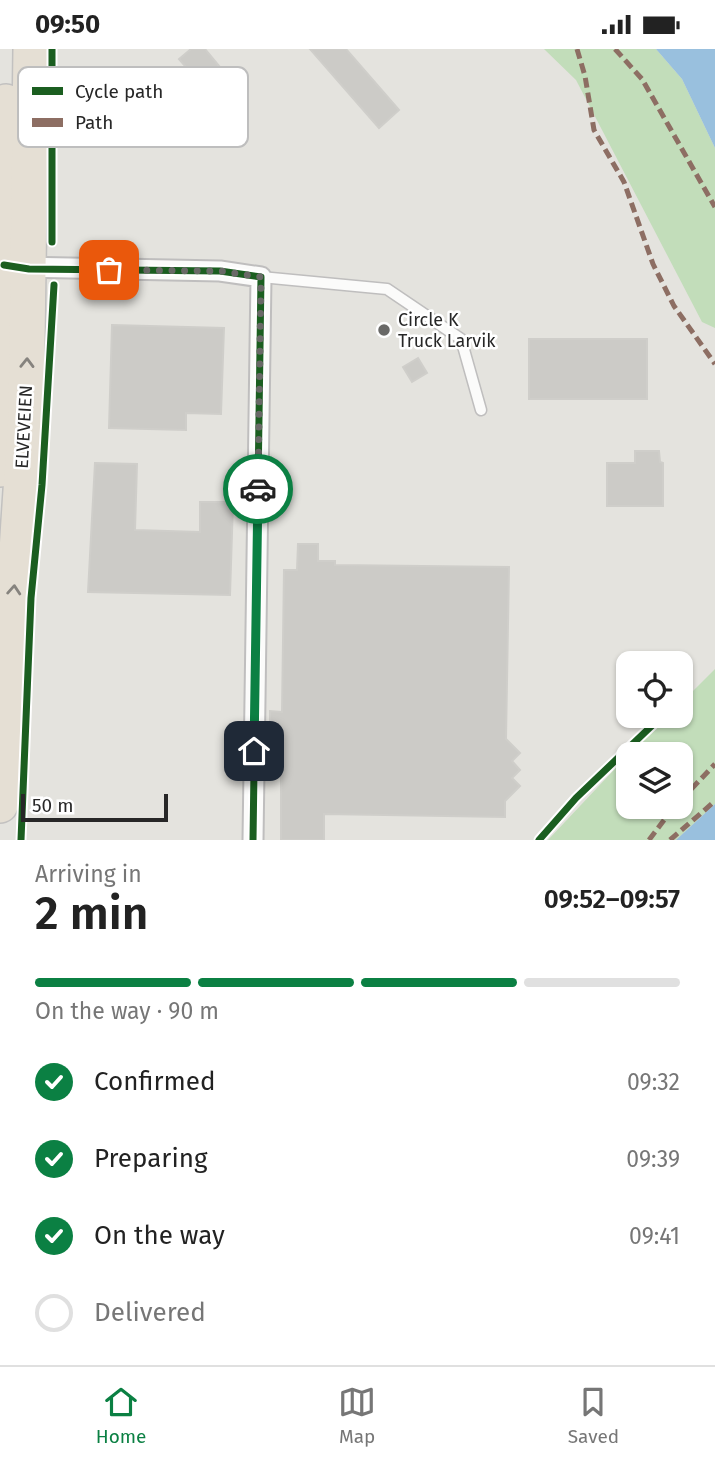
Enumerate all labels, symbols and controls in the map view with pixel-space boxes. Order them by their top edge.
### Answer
text: 09:50 [35,9,100,40]
legend [18,67,248,147]
text: Cycle path [75,80,163,103]
text: Path [75,111,113,134]
pin [79,240,139,300]
icon: bag [90,251,128,289]
place label: Circle K Truck Larvik [398,309,496,352]
marker: Circle K Truck Larvik [376,322,392,338]
one-way arrow [19,357,35,368]
street label: ELVEVEIEN [11,385,37,469]
courier [223,454,293,524]
icon: car [239,470,277,508]
one-way arrow [6,584,21,595]
map controls [616,651,693,819]
button: locate [616,651,693,728]
pin [224,721,284,781]
icon: home [235,732,273,770]
button: layers [616,742,693,819]
scale bar [21,791,168,823]
text: 50 m [32,794,73,817]
text: Arriving in [35,860,142,888]
text: 09:52–09:57 [544,884,680,915]
text: 2 min [35,886,148,941]
text: On the way · 90 m [35,997,219,1025]
icon: check [35,1063,73,1101]
text: Confirmed [94,1066,215,1097]
text: 09:32 [627,1068,680,1096]
icon: check [35,1140,73,1178]
text: Preparing [94,1143,207,1174]
text: 09:39 [626,1145,680,1173]
icon: check [35,1217,73,1255]
text: On the way [94,1220,225,1251]
text: 09:41 [629,1222,680,1250]
text: Delivered [94,1297,206,1328]
tab: Home [96,1383,146,1448]
tab: Map [338,1383,376,1448]
tab: Saved [568,1383,619,1448]

